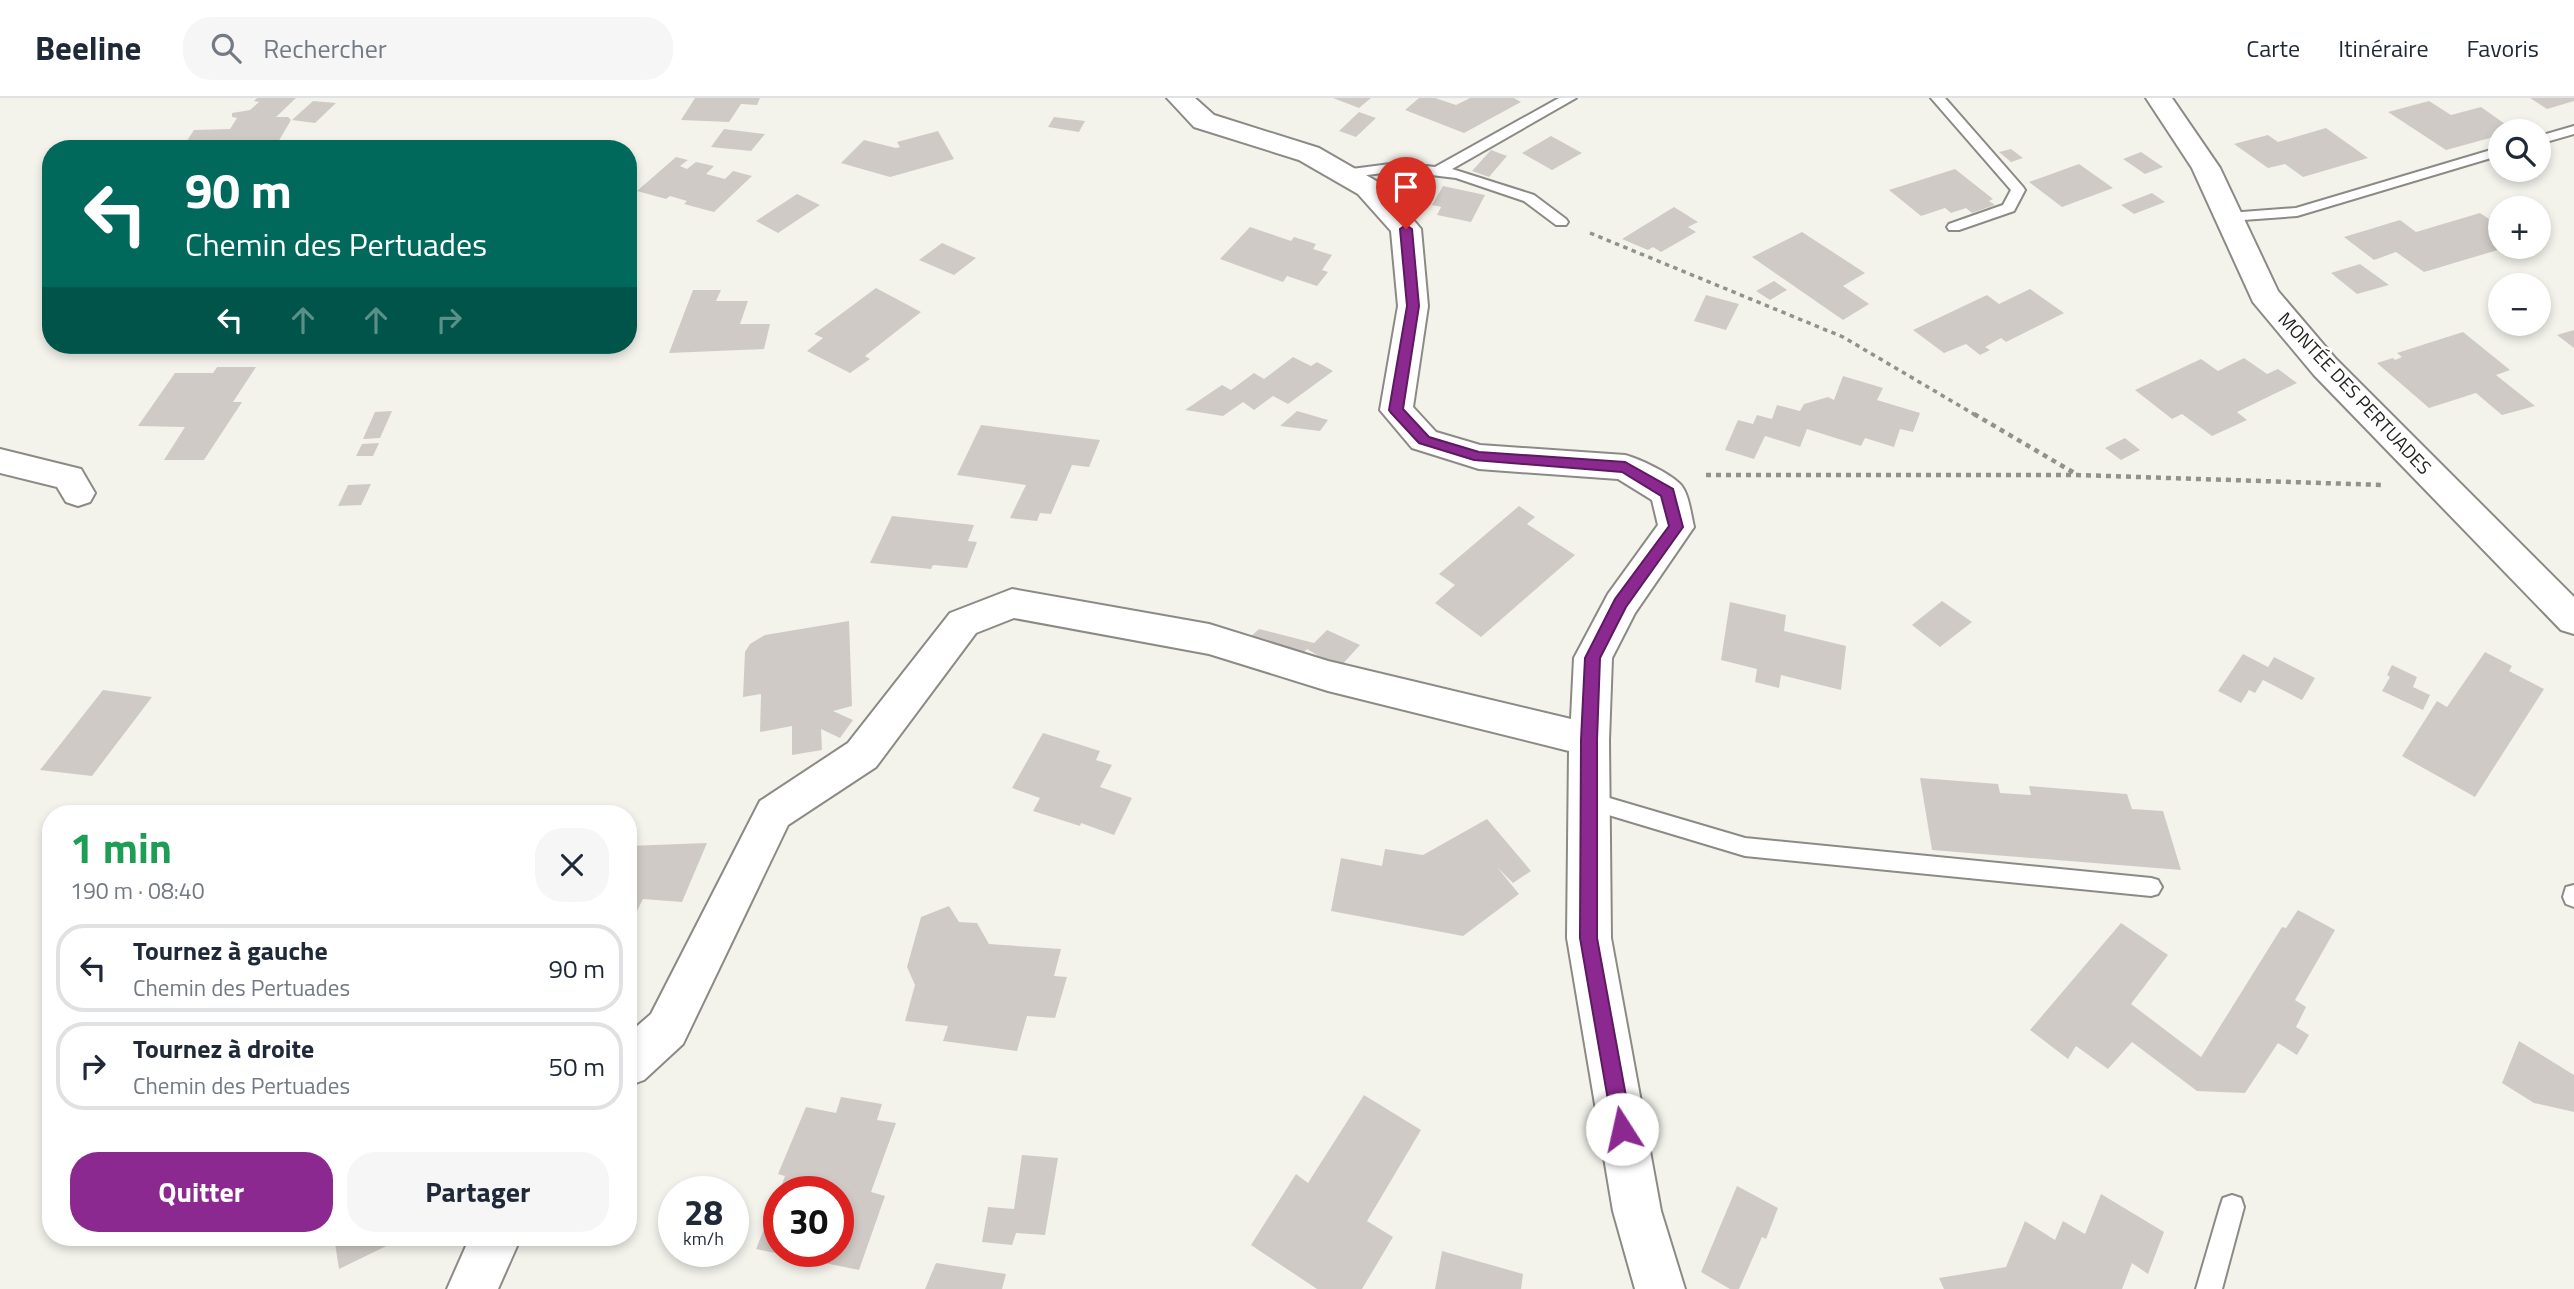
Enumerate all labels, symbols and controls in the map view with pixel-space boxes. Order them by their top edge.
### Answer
search box [183,17,673,80]
text: Beeline [35,23,141,73]
icon: search [207,29,245,67]
text: Rechercher [263,29,387,68]
text: Carte [2246,30,2300,66]
text: Itinéraire [2338,30,2429,66]
text: Favoris [2467,30,2539,66]
map controls [2488,119,2551,336]
button: search [2488,119,2551,182]
text: 90 m [185,152,292,227]
pin [1376,157,1436,229]
icon: left [70,168,161,259]
icon: arrive [1387,168,1425,206]
button: + [2488,196,2551,259]
text: Chemin des Pertuades [185,220,487,268]
button: − [2488,273,2551,336]
icon: left [211,301,249,339]
icon: ahead [284,301,322,339]
icon: ahead [357,301,395,339]
icon: right [430,301,468,339]
street label: MONTÉE DES PERTUADES [2272,305,2439,481]
text: 1 min [70,815,172,879]
button: close [535,828,609,902]
text: 190 m · 08:40 [70,873,205,908]
text: Tournez à gauche [133,931,328,970]
icon: left [74,949,112,987]
text: 90 m [548,949,605,988]
text: Chemin des Pertuades [133,970,350,1005]
text: Tournez à droite [133,1029,314,1068]
icon: right [74,1047,112,1085]
text: 50 m [548,1047,605,1086]
text: Chemin des Pertuades [133,1068,350,1103]
position arrow [1585,1092,1659,1166]
button: Quitter [70,1152,333,1232]
button: Partager [347,1152,609,1232]
speed limit sign: 30 [763,1176,854,1267]
text: 28 [684,1185,723,1239]
text: km/h [683,1225,724,1252]

